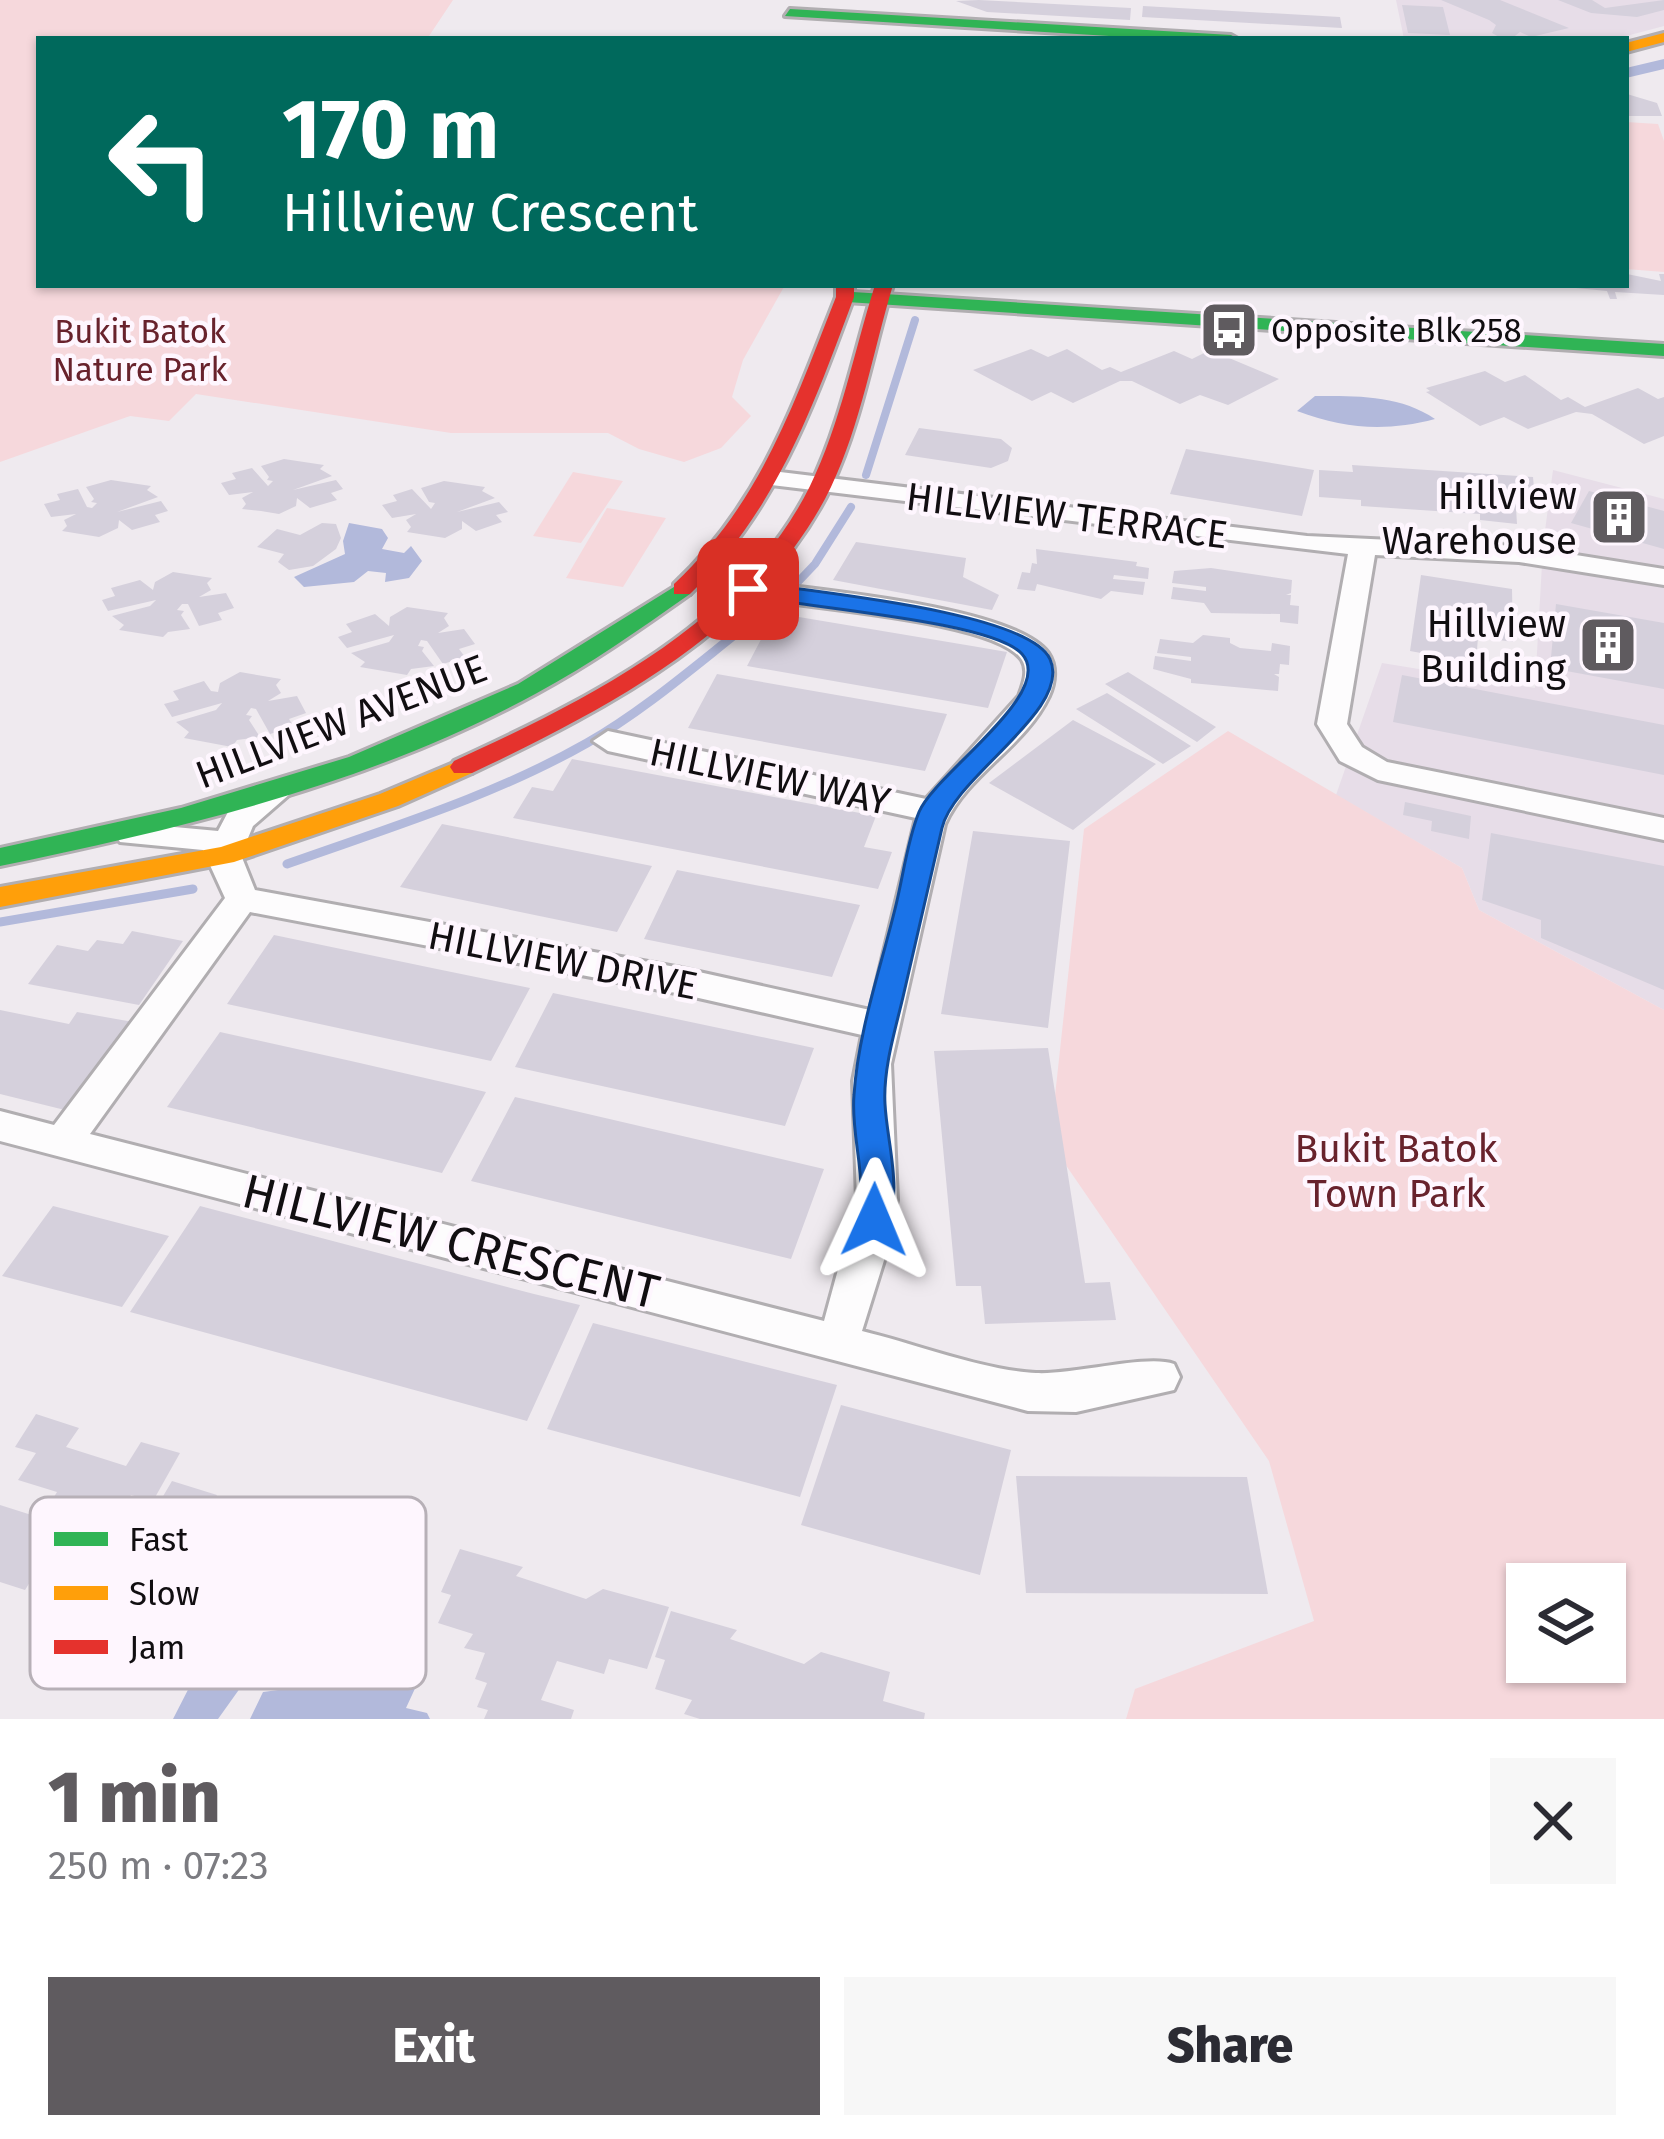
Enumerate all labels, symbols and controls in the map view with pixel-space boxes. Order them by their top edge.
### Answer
text: 170 m [282,79,499,180]
icon: left [84,84,240,240]
text: Hillview Crescent [282,181,698,245]
bus stop icon: Opposite Blk 258 [1198,299,1260,361]
place label: Opposite Blk 258 [1271,311,1522,351]
park label: Bukit Batok Nature Park [52,312,228,390]
street label: HILLVIEW TERRACE [904,473,1230,559]
place label: Hillview Warehouse [1382,473,1577,564]
building icon: Hillview Warehouse [1588,486,1650,548]
pin [697,538,799,640]
icon: arrive [715,556,781,622]
place label: Hillview Building [1420,601,1567,692]
building icon: Hillview Building [1577,614,1639,676]
street label: HILLVIEW AVENUE [189,645,493,799]
street label: HILLVIEW WAY [645,729,895,825]
street label: HILLVIEW DRIVE [424,912,701,1010]
park label: Bukit Batok Town Park [1295,1126,1498,1217]
position arrow [811,1157,937,1283]
street label: HILLVIEW CRESCENT [236,1162,665,1322]
legend [30,1497,426,1689]
text: Fast [129,1520,188,1560]
map controls [1506,1563,1626,1683]
button: layers [1506,1563,1626,1683]
text: Slow [129,1574,199,1614]
text: Jam [129,1628,185,1668]
text: 1 min [48,1755,221,1841]
button: close [1490,1758,1616,1884]
text: 250 m · 07:23 [48,1843,269,1889]
button: Exit [48,1977,820,2115]
button: Share [844,1977,1616,2115]

